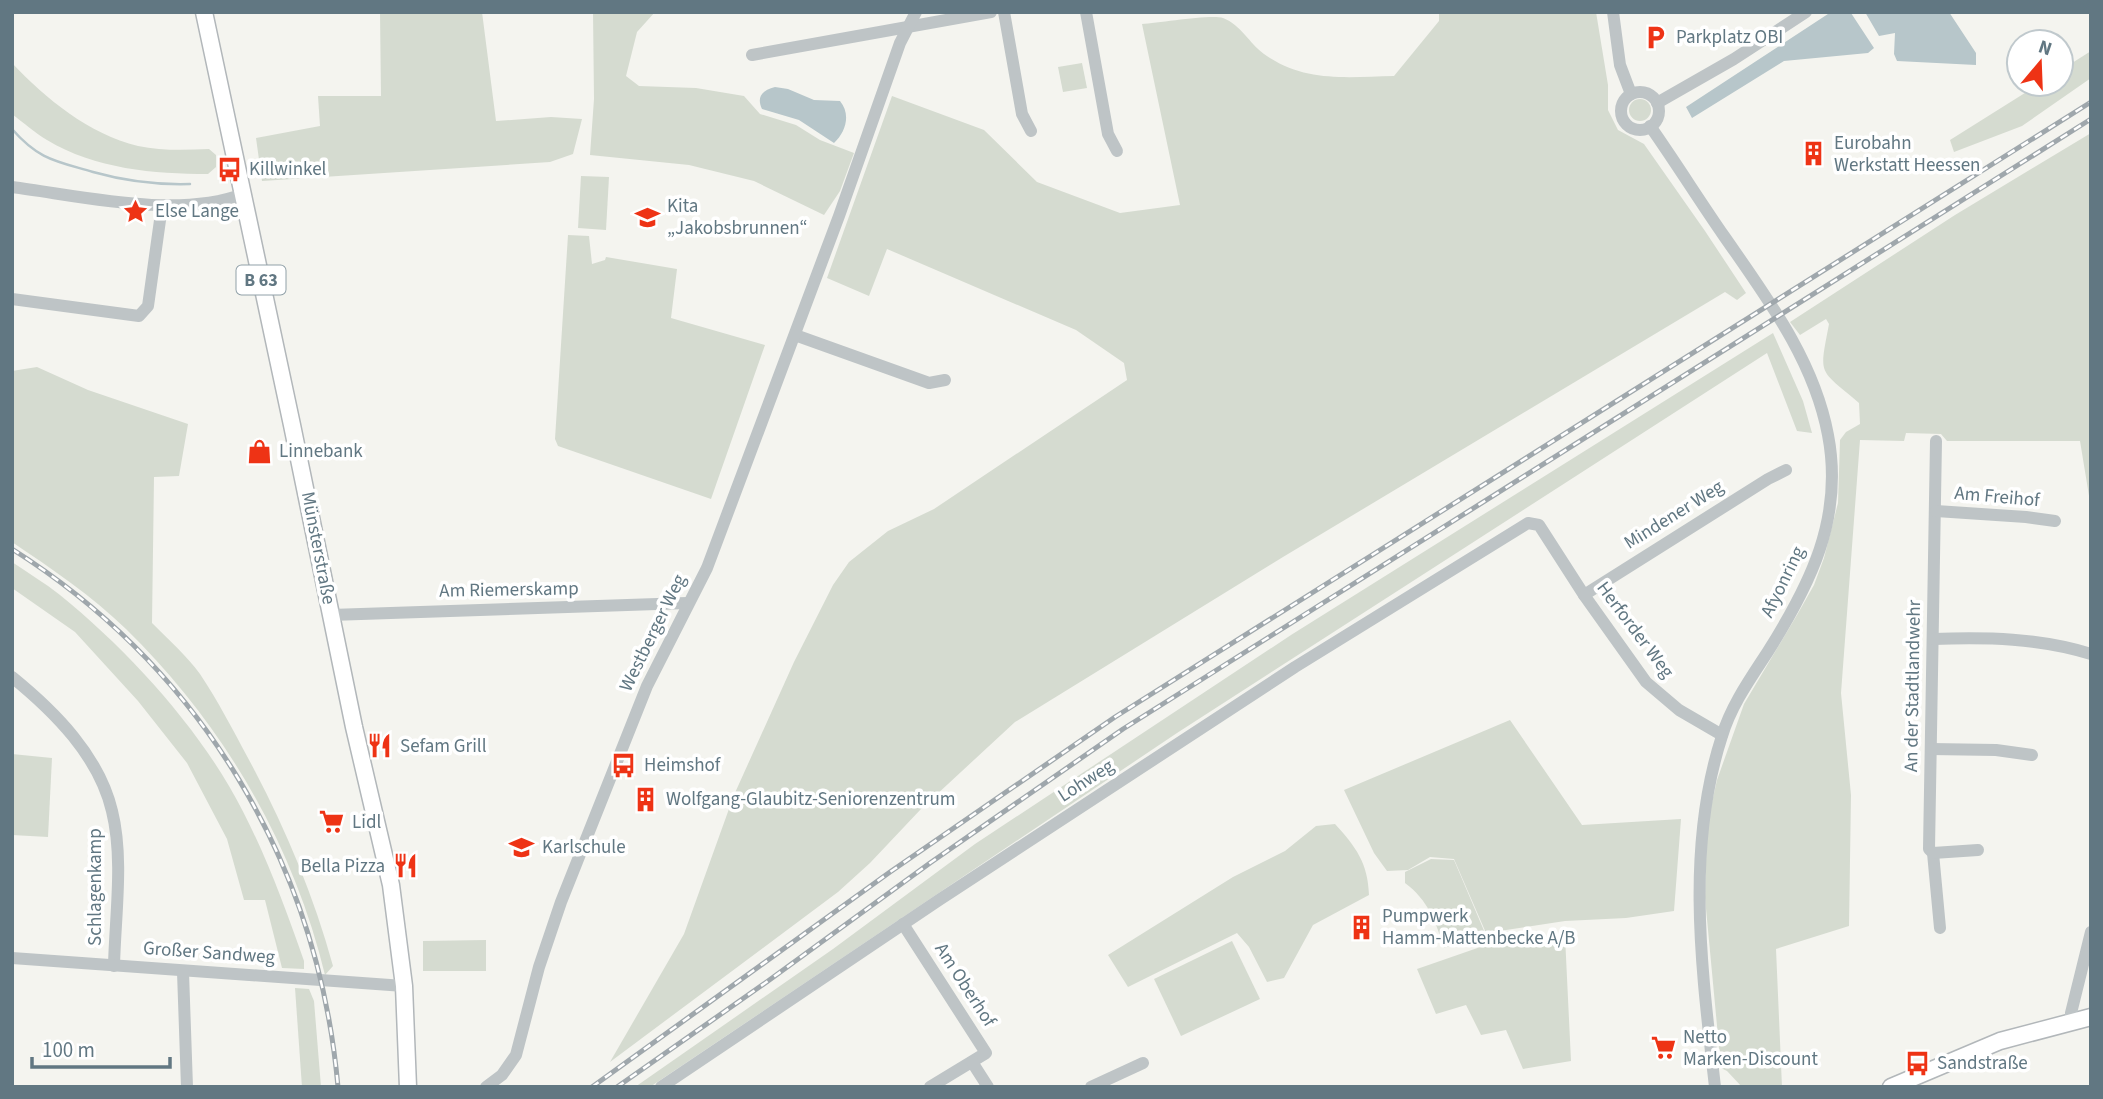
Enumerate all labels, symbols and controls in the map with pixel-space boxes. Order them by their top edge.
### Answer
parking icon: Parkplatz OBI [1642,23,1670,51]
place label: Parkplatz OBI [1676,24,1783,51]
north arrow [2005,28,2075,98]
text: N [2035,34,2055,63]
place label: Eurobahn Werkstatt Heessen [1834,130,1981,179]
building icon: Eurobahn Werkstatt Heessen [1800,140,1828,168]
bus stop icon: Killwinkel [215,155,243,183]
place label: Killwinkel [249,156,327,183]
place label: Kita „Jakobsbrunnen“ [667,193,808,242]
place icon: Else Lange [121,197,149,225]
place label: Else Lange [155,198,239,225]
school or university icon: Kita „Jakobsbrunnen“ [633,203,661,231]
road number: B 63 [236,266,286,294]
shop icon: Linnebank [245,437,273,465]
place label: Linnebank [279,438,363,465]
street label: Mindener Weg [1619,473,1729,556]
street label: Am Freihof [1953,480,2042,514]
street label: Münsterstraße [294,489,342,607]
street label: Afyonring [1754,541,1812,622]
street label: Westberger Weg [613,569,693,696]
street label: Am Riemerskamp [439,575,579,605]
street label: Herforder Weg [1590,576,1681,684]
street label: An der Stadtlandwehr [1898,599,1928,772]
restaurant icon: Sefam Grill [366,732,394,760]
place label: Sefam Grill [400,733,487,760]
bus stop icon: Heimshof [610,751,638,779]
place label: Heimshof [644,752,722,779]
street label: Lohweg [1053,753,1120,809]
building icon: Wolfgang-Glaubitz-Seniorenzentrum [632,785,660,813]
place label: Wolfgang-Glaubitz-Seniorenzentrum [666,786,955,813]
supermarket icon: Lidl [318,808,346,836]
place label: Lidl [352,809,381,836]
street label: Schlagenkamp [82,828,109,946]
school or university icon: Karlschule [508,833,536,861]
place label: Karlschule [542,834,626,861]
restaurant icon: Bella Pizza [391,852,419,880]
place label: Bella Pizza [301,853,385,880]
place label: Pumpwerk Hamm-Mattenbecke A/B [1382,903,1576,952]
building icon: Pumpwerk Hamm-Mattenbecke A/B [1348,913,1376,941]
street label: Großer Sandweg [142,935,276,971]
street label: Am Oberhof [928,938,1003,1033]
place label: Netto Marken-Discount [1683,1024,1818,1073]
scale bar [32,1026,170,1070]
supermarket icon: Netto Marken-Discount [1649,1034,1677,1062]
text: 100 m [42,1035,95,1065]
bus stop icon: Sandstraße [1903,1049,1931,1077]
place label: Sandstraße [1937,1050,2028,1077]

